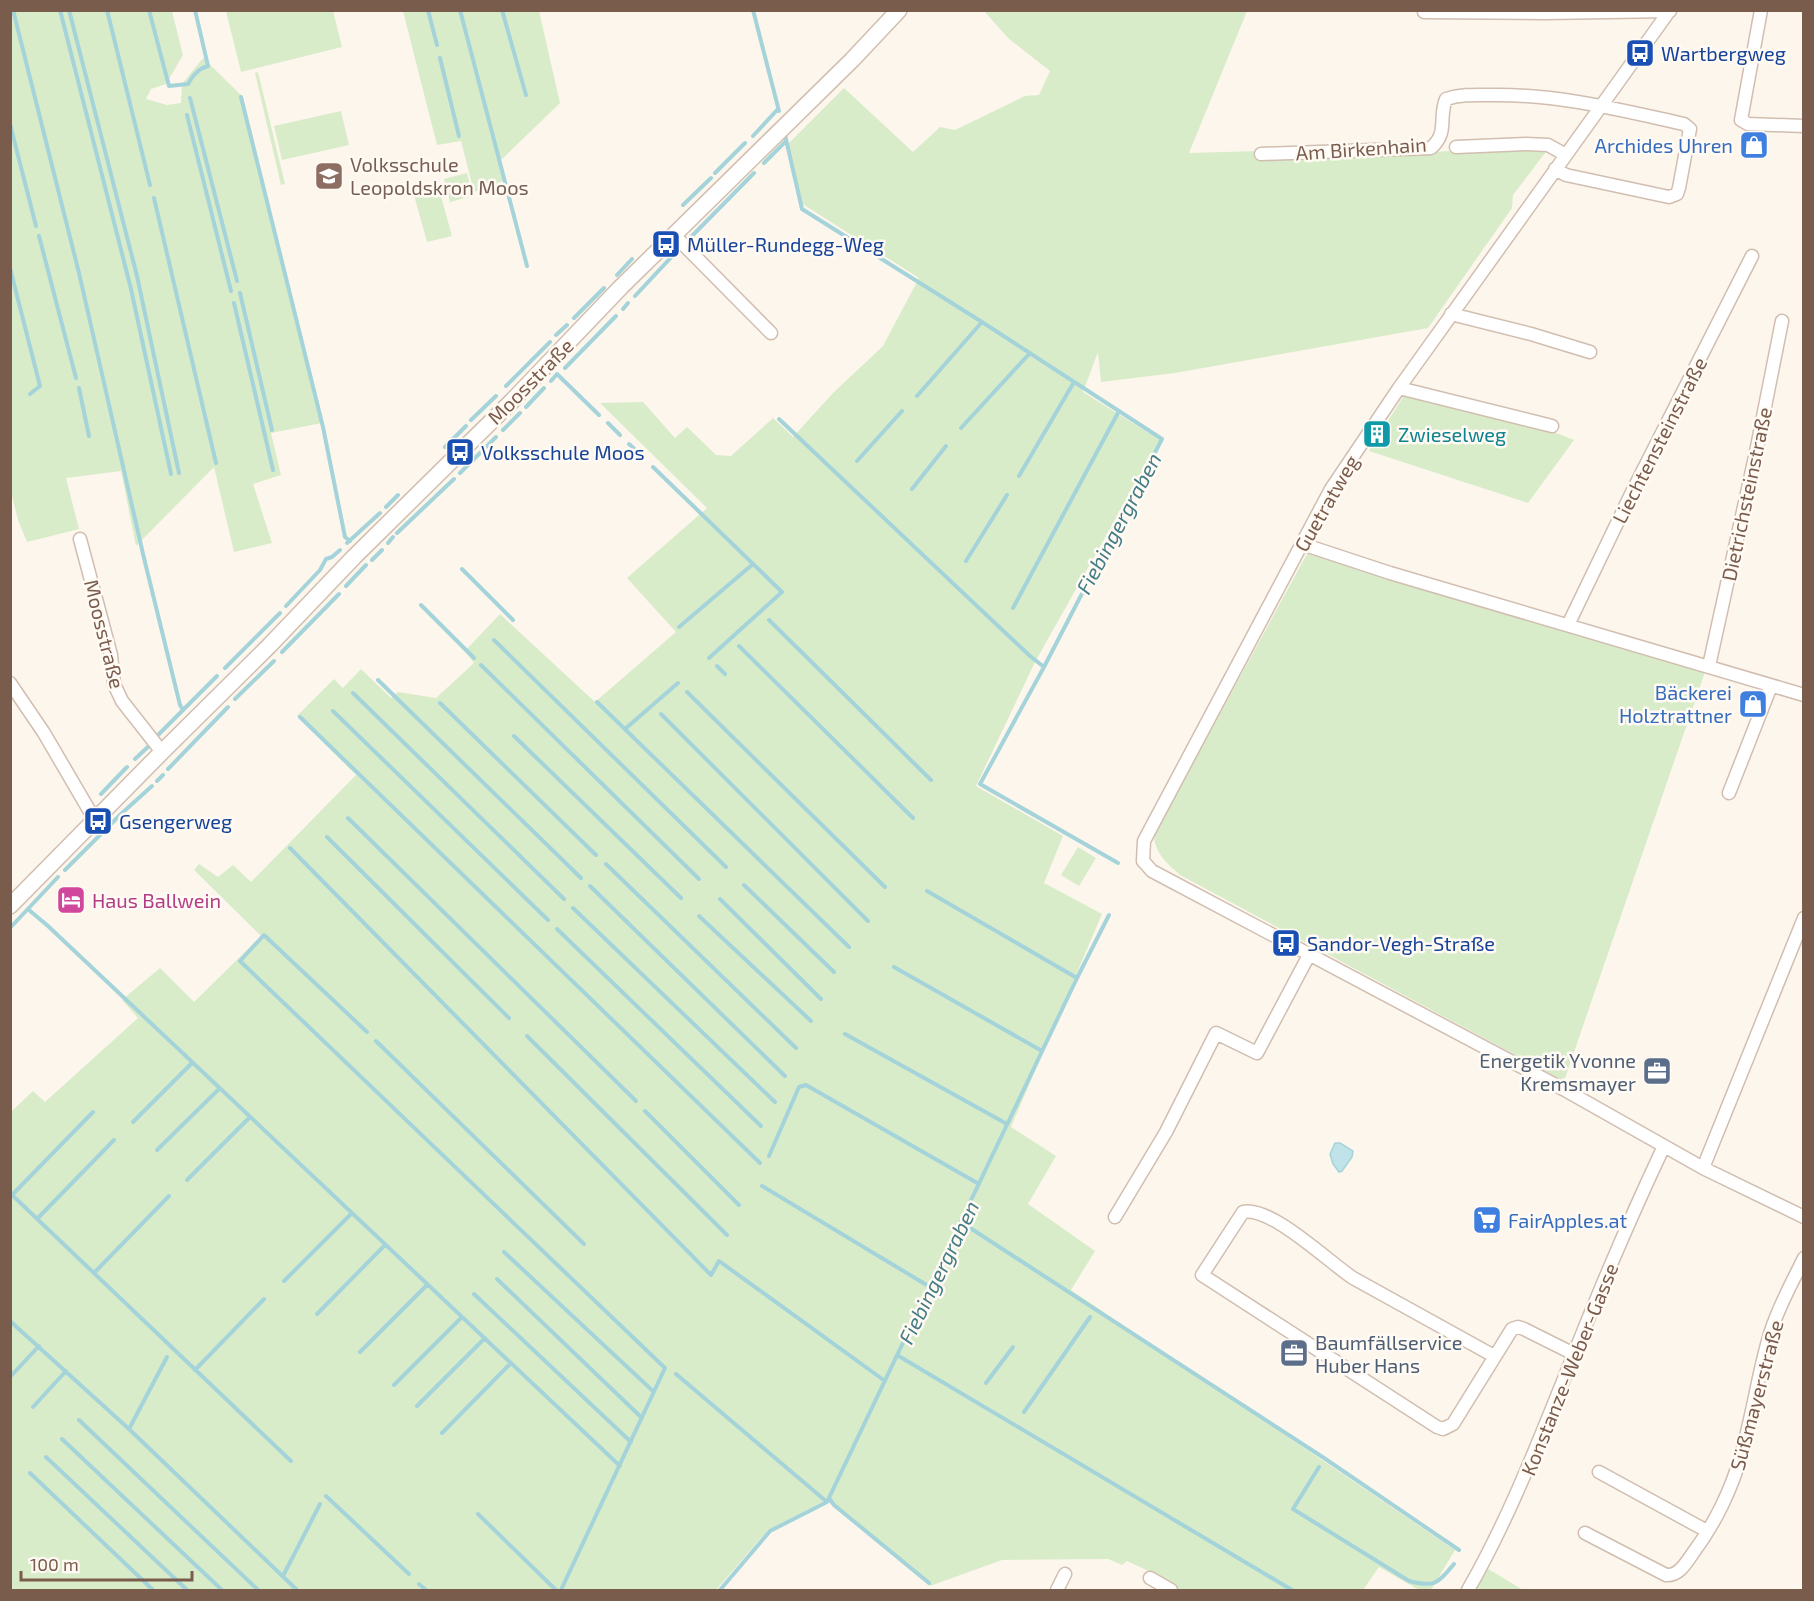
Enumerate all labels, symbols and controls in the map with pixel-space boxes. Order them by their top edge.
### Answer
bus stop icon: Wartbergweg [1624,37,1656,69]
place label: Wartbergweg [1661,41,1786,65]
shop icon: Archides Uhren [1738,129,1770,161]
street label: Am Birkenhain [1295,131,1427,165]
place label: Archides Uhren [1595,133,1733,157]
place label: Volksschule Leopoldskron Moos [350,152,529,199]
school or university icon: Volksschule Leopoldskron Moos [313,160,345,192]
bus stop icon: Müller-Rundegg-Weg [650,228,682,260]
place label: Müller-Rundegg-Weg [687,232,884,256]
street label: Moosstraße [482,333,578,429]
street label: Liechtensteinstraße [1607,353,1711,527]
street label: Dietrichsteinstraße [1716,405,1776,583]
building icon: Zwieselweg [1361,418,1393,450]
place label: Zwieselweg [1398,422,1506,446]
bus stop icon: Volksschule Moos [444,436,476,468]
place label: Volksschule Moos [481,440,645,464]
water label: Fiebingergraben [1070,448,1166,598]
street label: Guetratweg [1289,451,1363,555]
street label: Moosstraße [80,577,130,691]
place label: Bäckerei Holztrattner [1619,680,1732,727]
shop icon: Bäckerei Holztrattner [1737,688,1769,720]
bus stop icon: Gsengerweg [82,805,114,837]
place label: Gsengerweg [119,809,232,833]
hotel icon: Haus Ballwein [55,884,87,916]
place label: Haus Ballwein [92,888,221,912]
bus stop icon: Sandor-Vegh-Straße [1270,927,1302,959]
place label: Sandor-Vegh-Straße [1307,931,1495,955]
place label: Energetik Yvonne Kremsmayer [1479,1048,1636,1095]
office icon: Energetik Yvonne Kremsmayer [1641,1055,1673,1087]
water label: Fiebingergraben [893,1196,983,1348]
supermarket icon: FairApples.at [1471,1204,1503,1236]
place label: FairApples.at [1508,1208,1627,1232]
street label: Konstanze-Weber-Gasse [1515,1259,1623,1479]
street label: Süßmayerstraße [1724,1317,1788,1473]
place label: Baumfällservice Huber Hans [1315,1330,1463,1377]
office icon: Baumfällservice Huber Hans [1278,1337,1310,1369]
scale bar [21,1544,192,1582]
text: 100 m [30,1553,79,1575]

